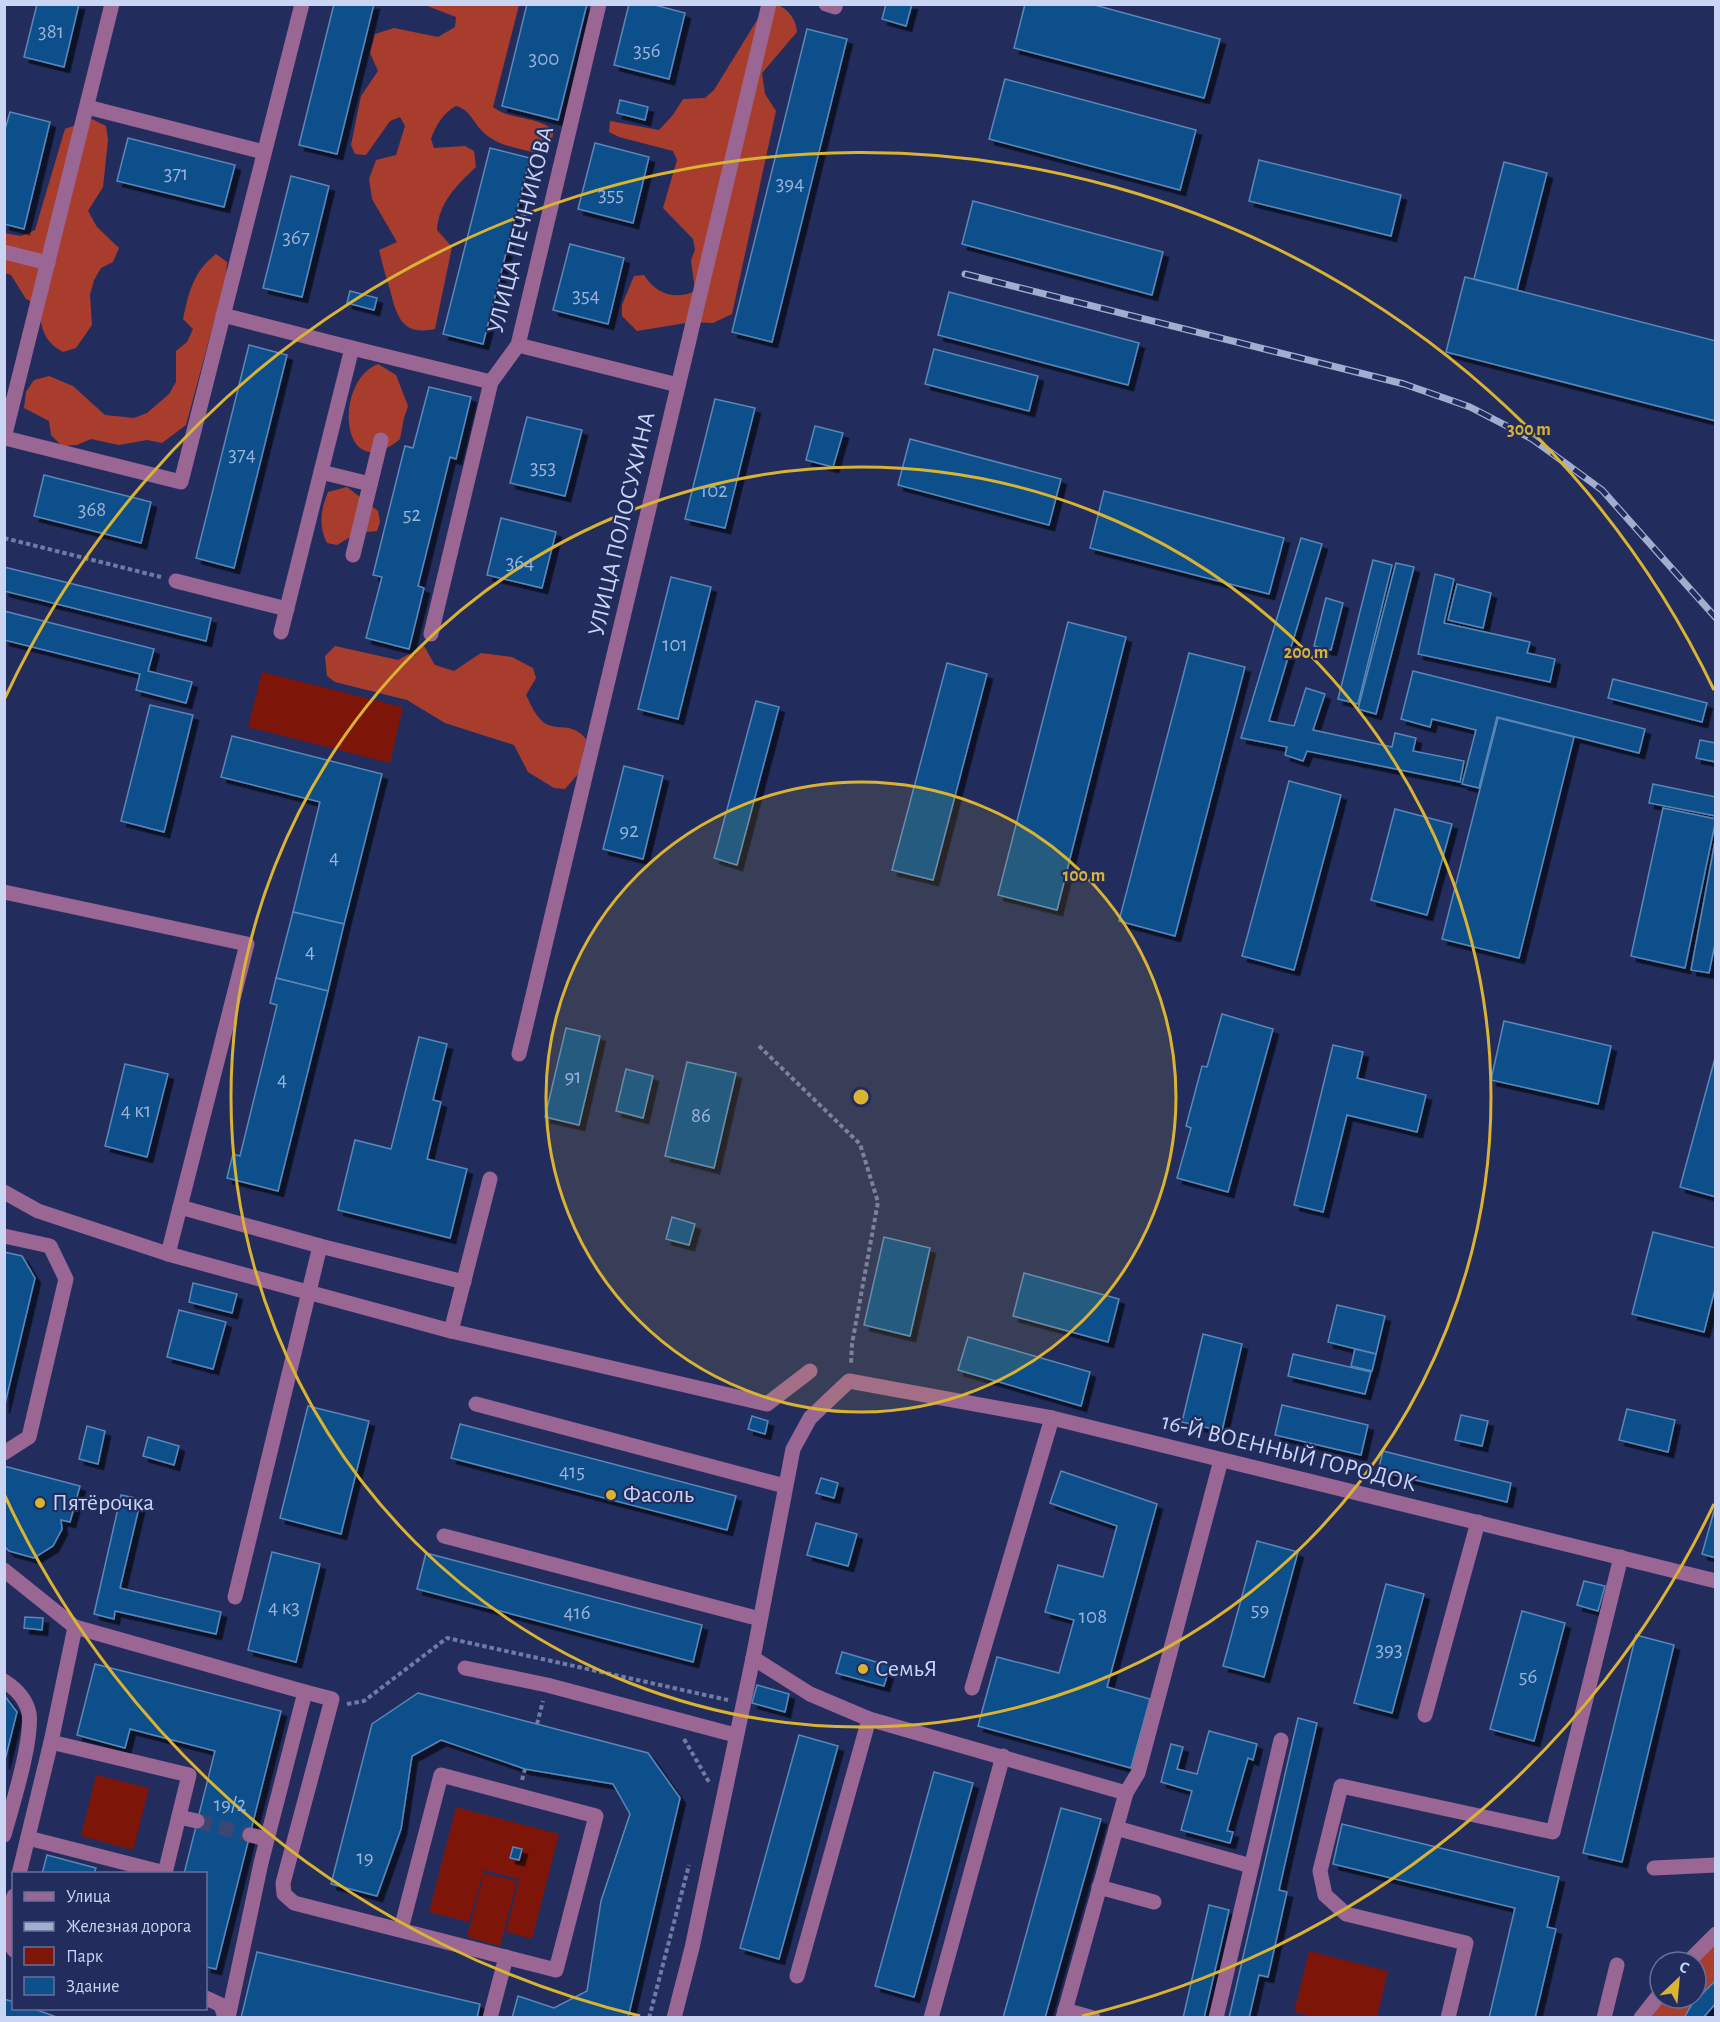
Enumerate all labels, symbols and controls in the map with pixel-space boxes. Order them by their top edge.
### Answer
house number: 381 [38,21,64,42]
house number: 356 [633,40,661,61]
house number: 300 [529,48,559,69]
street label: УЛИЦА ПЕЧНИКОВА [484,124,558,336]
house number: 371 [164,163,188,184]
house number: 394 [776,173,804,194]
house number: 355 [598,184,624,205]
house number: 367 [282,227,310,248]
house number: 354 [572,285,600,306]
street label: УЛИЦА ПОЛОСУХИНА [585,410,659,638]
text: 300 m [1507,421,1551,439]
house number: 374 [228,444,256,465]
house number: 353 [530,457,556,478]
house number: 102 [700,480,728,501]
house number: 368 [78,499,106,520]
house number: 52 [403,504,421,525]
house number: 364 [506,552,534,573]
house number: 101 [662,634,688,655]
text: 200 m [1284,644,1328,662]
house number: 92 [619,820,639,841]
house number: 4 [329,847,339,868]
text: 100 m [1063,867,1105,885]
house number: 4 [305,941,315,962]
house number: 91 [564,1066,582,1087]
house number: 4 [277,1069,287,1090]
centre of rings [851,1087,871,1107]
house number: 4 к1 [121,1100,151,1121]
house number: 86 [691,1105,711,1126]
street label: 16-Й ВОЕННЫЙ ГОРОДОК [1159,1410,1419,1496]
house number: 415 [559,1461,585,1482]
place label: Фасоль [623,1483,694,1507]
marker: Фасоль [604,1488,618,1502]
place label: Пятёрочка [52,1491,154,1515]
marker: Пятёрочка [33,1496,47,1510]
house number: 4 к3 [268,1597,300,1618]
house number: 59 [1251,1599,1269,1620]
house number: 416 [563,1602,591,1623]
house number: 108 [1079,1606,1107,1627]
house number: 393 [1375,1639,1403,1660]
place label: СемьЯ [875,1657,938,1681]
marker: СемьЯ [856,1662,870,1676]
house number: 56 [1519,1666,1537,1687]
house number: 19/2 [214,1794,246,1815]
house number: 19 [356,1847,374,1868]
legend [12,1872,207,2010]
text: Улица [66,1888,111,1906]
text: Железная дорога [66,1918,191,1936]
text: Парк [66,1948,104,1966]
north arrow [1648,1950,1708,2010]
text: С [1677,1958,1692,1977]
text: Здание [66,1978,120,1996]

